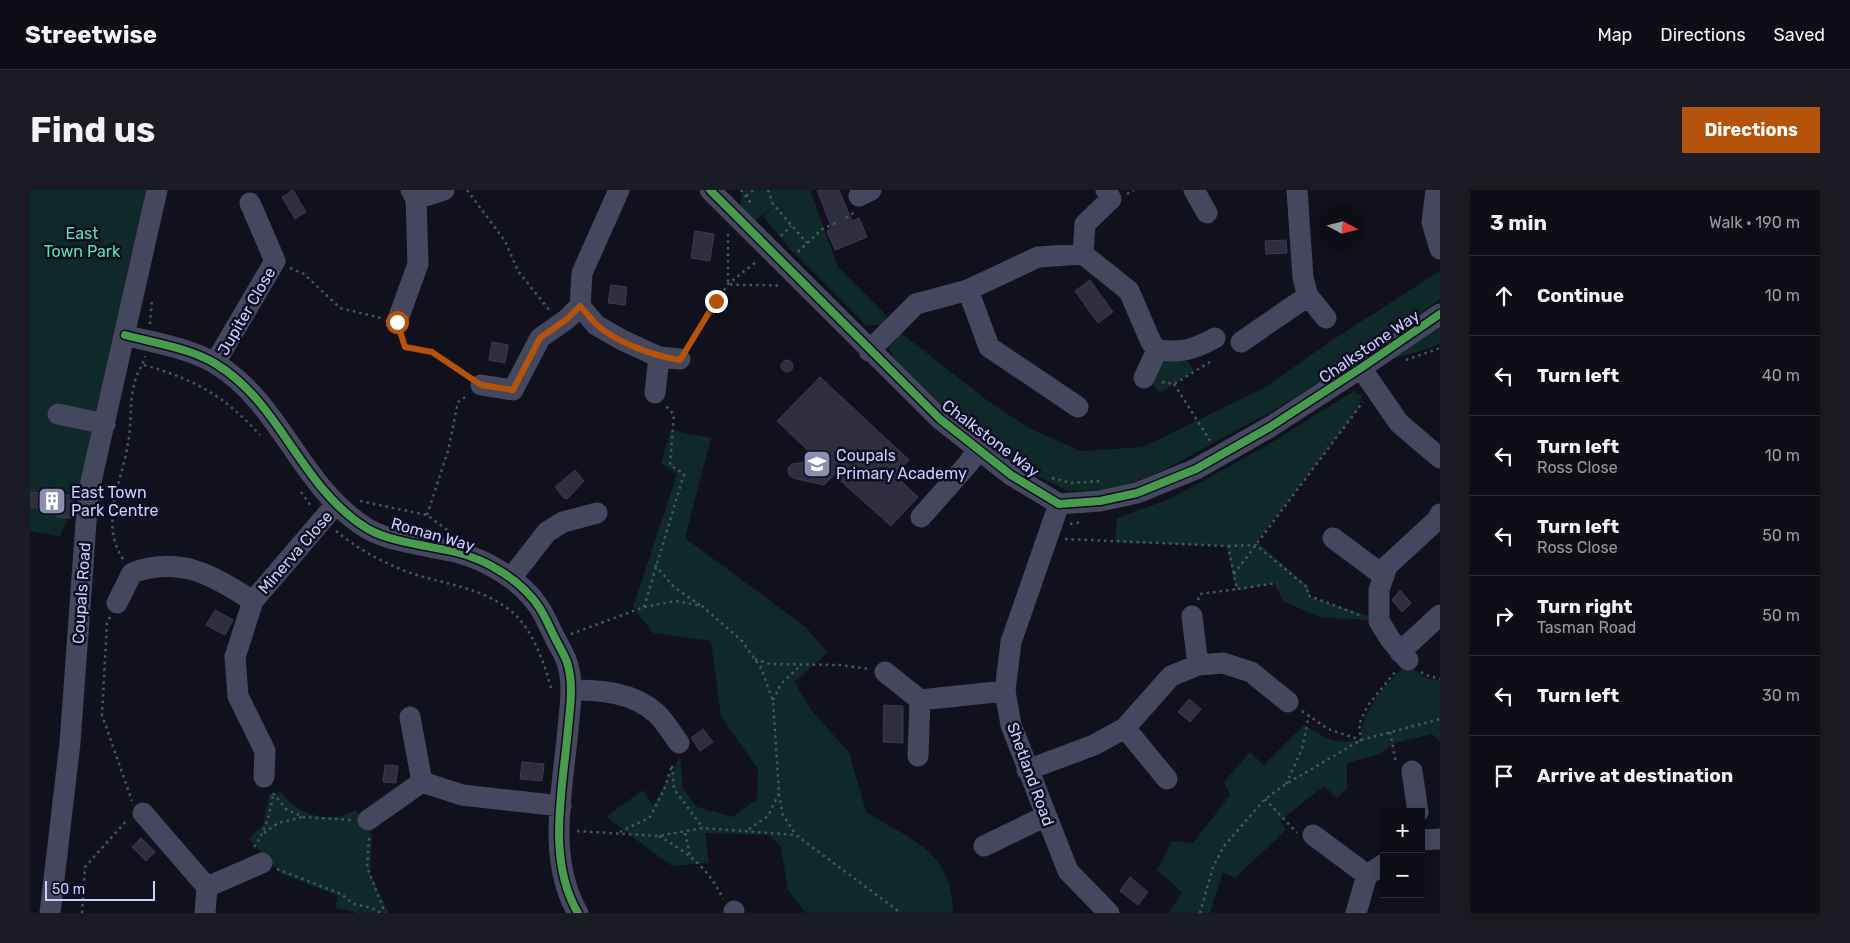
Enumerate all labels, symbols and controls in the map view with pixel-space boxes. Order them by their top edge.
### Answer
text: Streetwise [25,21,157,49]
text: Map [1597,24,1632,46]
text: Directions [1660,24,1746,46]
text: Saved [1774,24,1825,46]
button: Directions [1682,107,1820,153]
text: Find us [30,109,155,151]
north arrow [1320,205,1365,250]
text: 3 min [1490,210,1547,235]
text: Walk · 190 m [1709,213,1800,232]
park label: East Town Park [44,224,121,261]
street label: Jupiter Close [213,264,279,359]
icon: ahead [1490,282,1518,310]
text: Continue [1537,284,1624,307]
text: 10 m [1765,286,1800,305]
route end [705,290,728,313]
street label: Chalkstone Way [1315,306,1423,387]
route start [386,311,409,334]
icon: left [1490,362,1518,390]
text: Turn left [1537,364,1619,387]
text: 40 m [1762,366,1800,385]
street label: Chalkstone Way [938,396,1043,481]
text: Turn left [1537,435,1619,458]
icon: left [1490,442,1518,470]
place label: Coupals Primary Academy [836,446,967,483]
text: 10 m [1765,446,1800,465]
school or university icon: Coupals Primary Academy [802,449,832,479]
text: Ross Close [1537,458,1618,477]
place label: East Town Park Centre [71,483,158,520]
building icon: East Town Park Centre [37,486,67,516]
street label: Minerva Close [254,507,337,598]
street label: Roman Way [389,514,477,556]
text: Turn left [1537,515,1619,538]
icon: left [1490,522,1518,550]
text: 50 m [1762,526,1800,545]
text: Ross Close [1537,538,1618,557]
street label: Coupals Road [68,542,95,644]
text: Turn right [1537,595,1632,618]
icon: right [1490,602,1518,630]
text: 50 m [1762,606,1800,625]
text: Tasman Road [1537,618,1636,637]
icon: left [1490,682,1518,710]
text: Turn left [1537,684,1619,707]
text: 30 m [1762,686,1800,705]
street label: Shetland Road [1003,720,1058,828]
icon: arrive [1490,762,1518,790]
text: Arrive at destination [1537,764,1733,787]
map controls [1380,808,1425,898]
button: + [1380,808,1425,853]
button: − [1380,853,1425,898]
scale bar [45,878,155,901]
text: 50 m [52,881,85,898]

